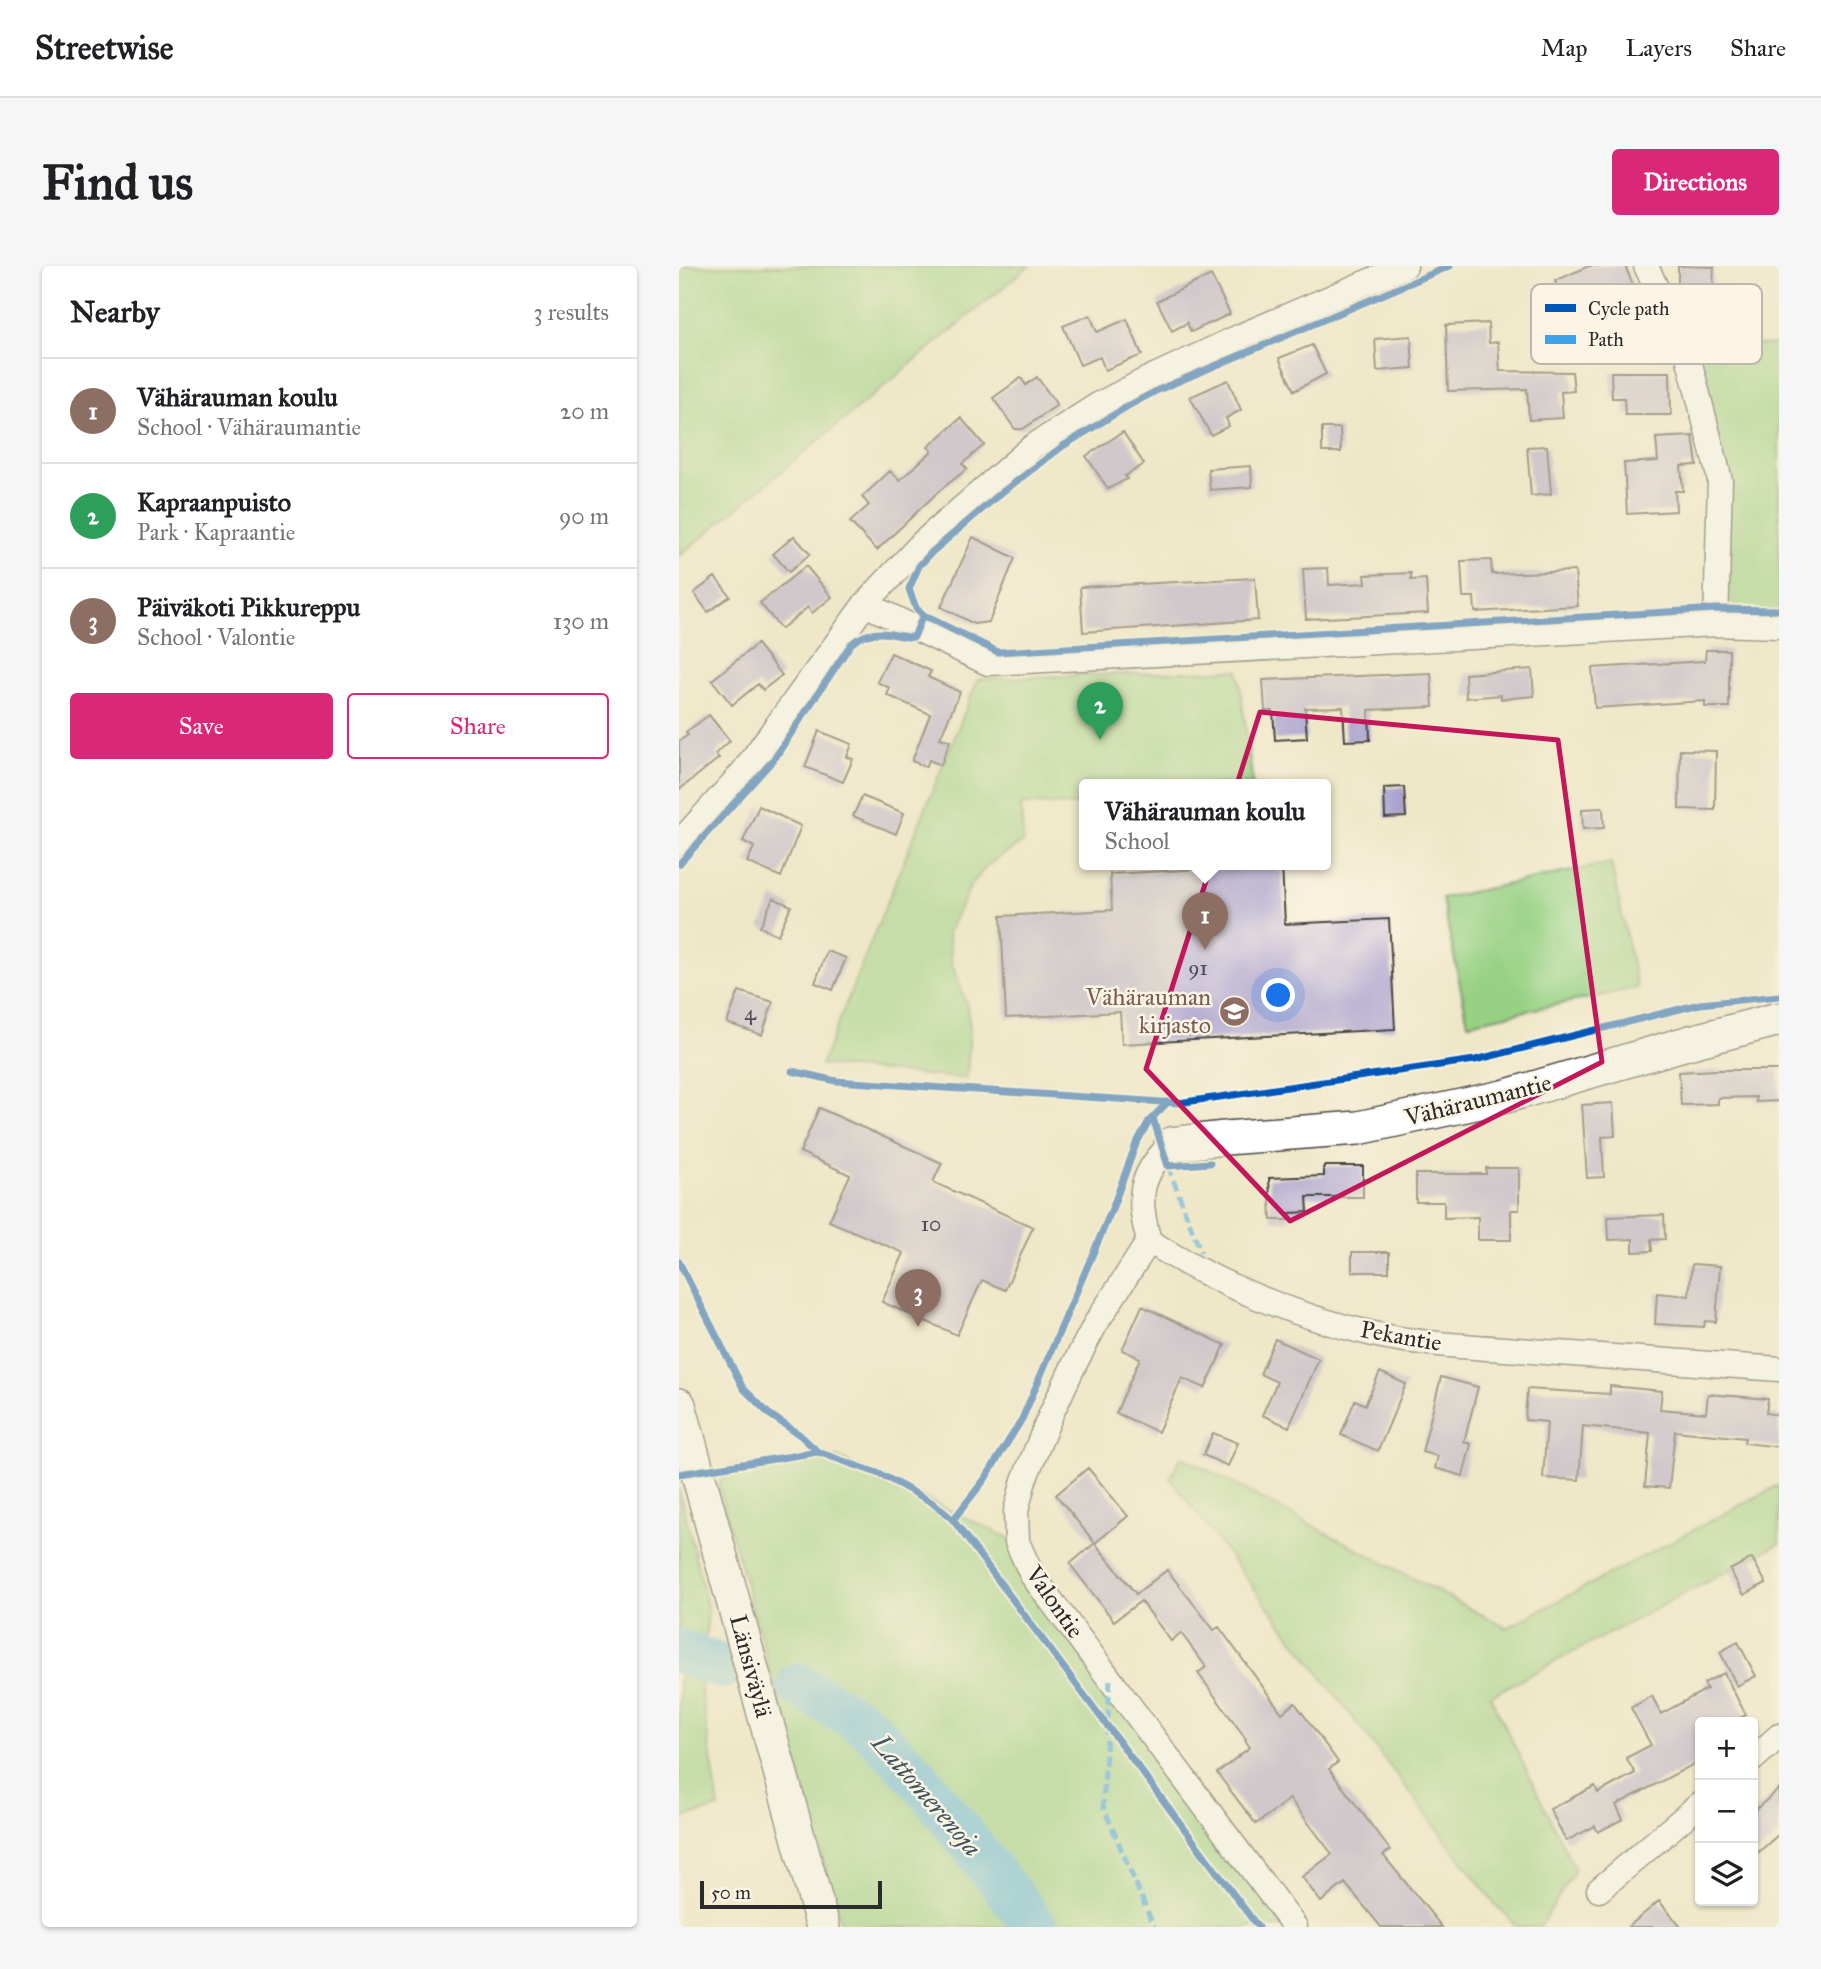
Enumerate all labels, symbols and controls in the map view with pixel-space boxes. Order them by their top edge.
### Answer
text: Streetwise [35,28,173,68]
text: Map [1541,33,1588,63]
text: Layers [1626,33,1692,63]
text: Share [1730,33,1786,63]
button: Directions [1612,149,1779,215]
text: Find us [42,153,193,212]
legend [1531,284,1762,364]
text: Nearby [70,294,160,330]
text: Cycle path [1588,297,1670,320]
text: 3 results [533,298,609,326]
text: Path [1588,328,1624,351]
text: Vähärauman koulu [137,381,338,413]
text: 1 [88,397,98,425]
text: 20 m [560,397,609,425]
text: School · Vähäraumantie [137,413,361,441]
text: Kapraanpuisto [137,486,291,518]
text: 2 [87,502,99,530]
text: 90 m [559,502,609,530]
text: Park · Kapraantie [137,518,295,546]
text: Päiväkoti Pikkureppu [137,591,360,623]
text: 3 [88,607,98,635]
text: 130 m [553,607,609,635]
text: School · Valontie [137,623,295,651]
pin: 2 [1077,682,1123,740]
button: Save [70,693,333,759]
button: Share [347,693,609,759]
popup [1079,779,1331,870]
text: Vähärauman koulu [1105,795,1305,827]
text: School [1105,827,1170,855]
pin: 1 [1182,892,1228,950]
house number: 91 [1188,955,1208,981]
your location [1261,978,1295,1012]
place label: Vähärauman kirjasto [1085,982,1211,1040]
school or university icon: Vähärauman kirjasto [1217,994,1251,1028]
house number: 4 [744,1000,757,1026]
street label: Vähäraumantie [1401,1067,1554,1133]
house number: 10 [921,1211,941,1237]
pin: 3 [895,1269,941,1327]
street label: Pekantie [1358,1314,1444,1358]
street label: Valontie [1019,1559,1091,1644]
street label: Länsiväylä [723,1611,779,1721]
map controls [1695,1717,1758,1906]
button: + [1695,1717,1758,1780]
water label: Lattomerenoja [865,1727,989,1863]
button: − [1695,1780,1758,1843]
button: layers [1695,1843,1758,1906]
scale bar [700,1878,882,1910]
text: 50 m [711,1881,751,1904]

